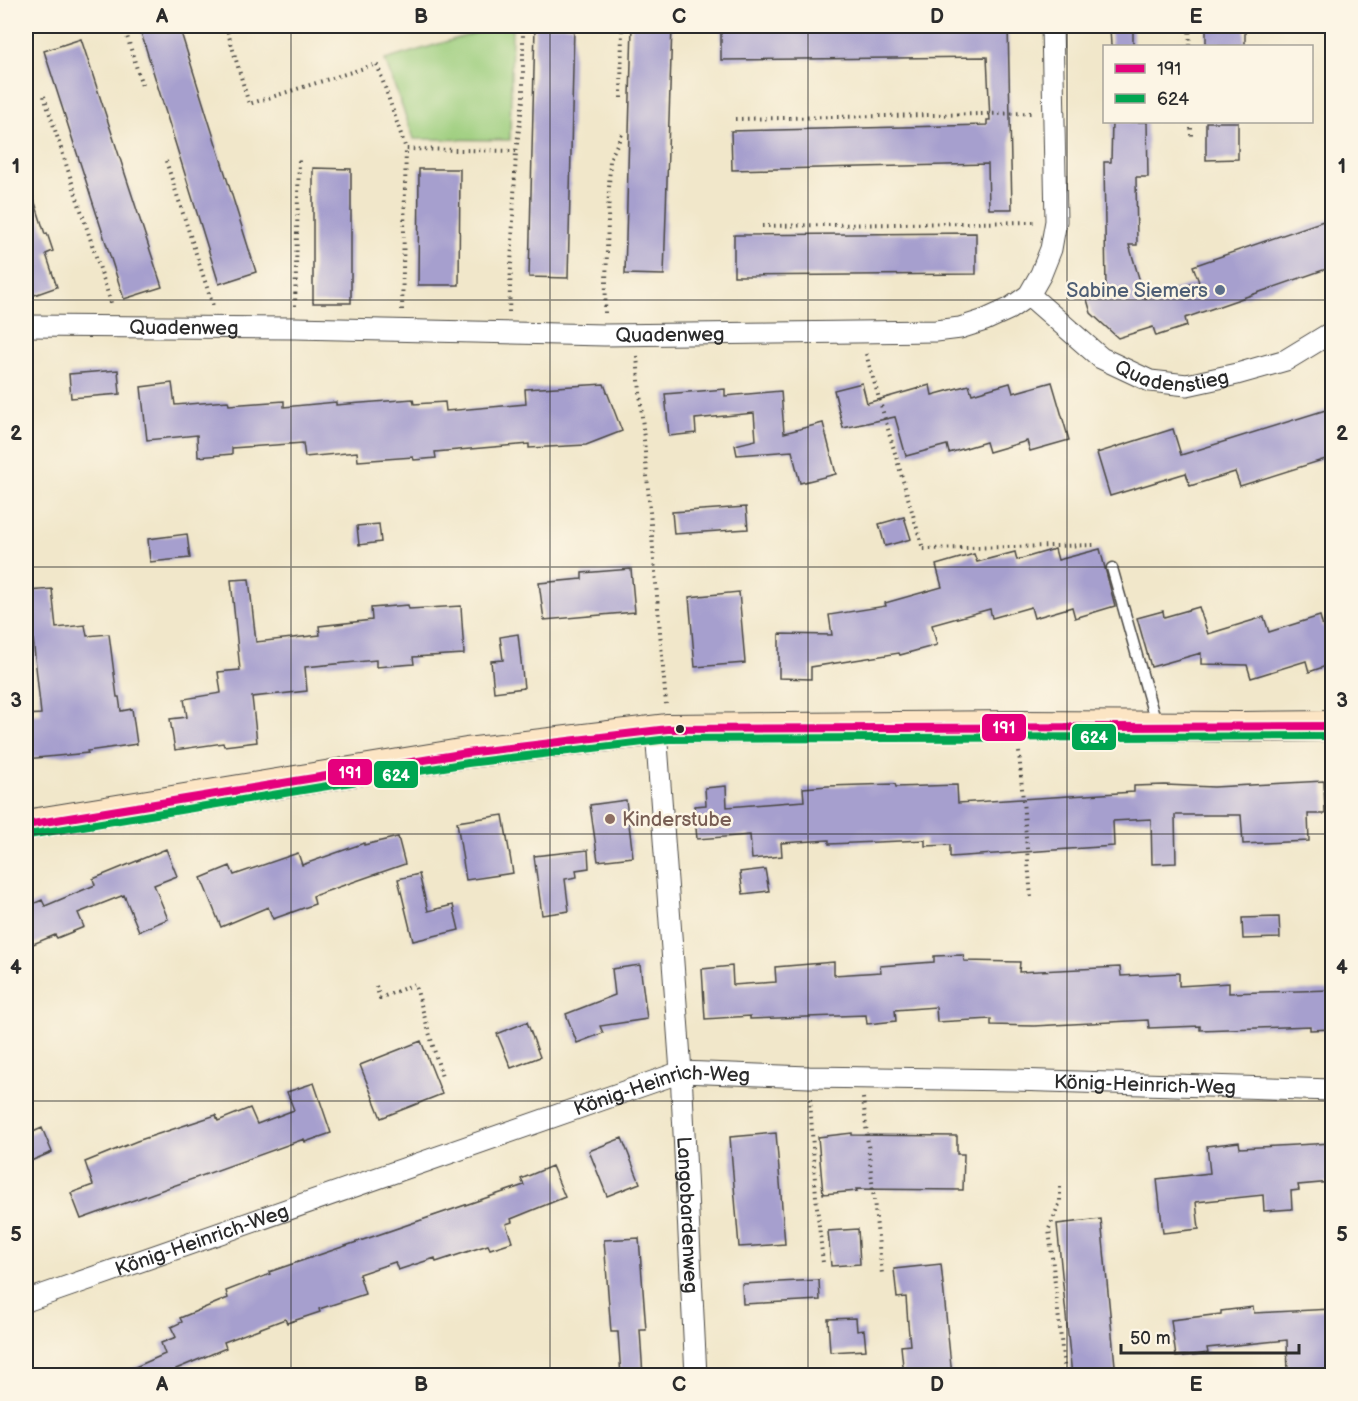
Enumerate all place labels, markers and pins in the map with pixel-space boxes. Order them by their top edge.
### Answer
place label: Sabine Siemers [1066,279,1208,303]
marker: Sabine Siemers [1213,283,1227,297]
unlabelled marker [674,723,686,735]
place label: Kinderstube [622,808,732,832]
marker: Kinderstube [603,812,617,826]

